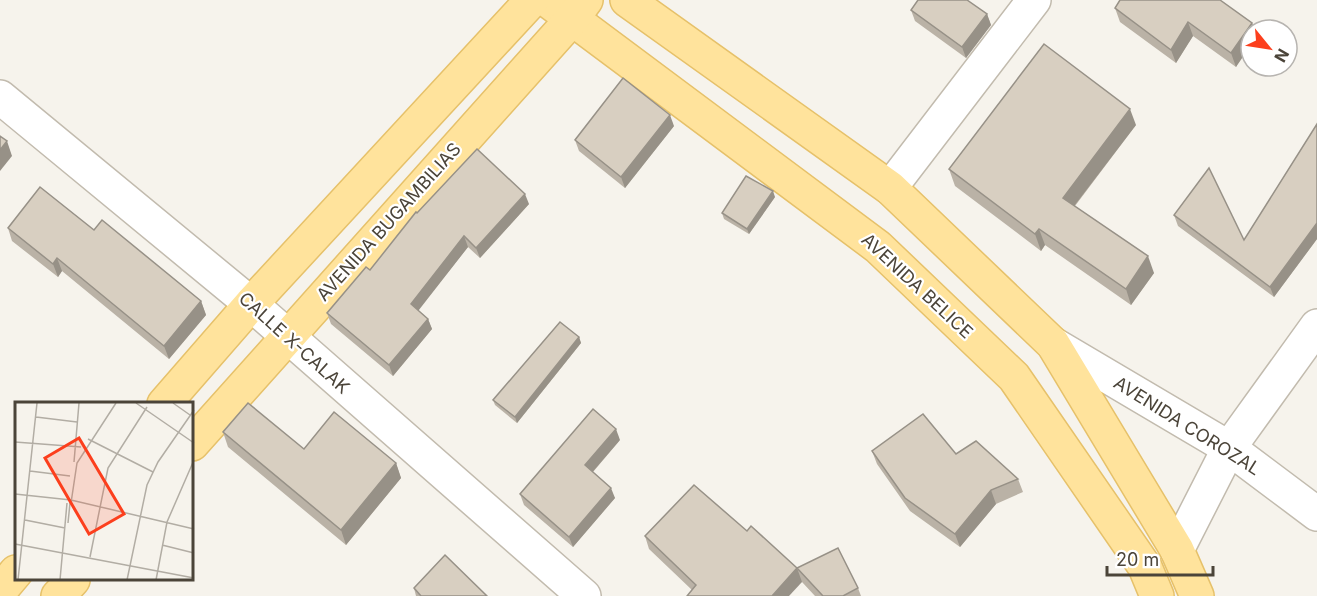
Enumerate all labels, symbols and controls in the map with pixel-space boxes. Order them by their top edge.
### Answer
north arrow [1239,18,1299,78]
text: N [1270,45,1294,66]
street label: AVENIDA BUGAMBILIAS [312,138,465,305]
street label: AVENIDA BELICE [857,229,977,343]
street label: CALLE X-CALAK [235,288,354,398]
street label: AVENIDA COROZAL [1110,372,1264,479]
inset map [15,402,194,581]
scale bar [1107,539,1214,577]
text: 20 m [1116,549,1159,570]

